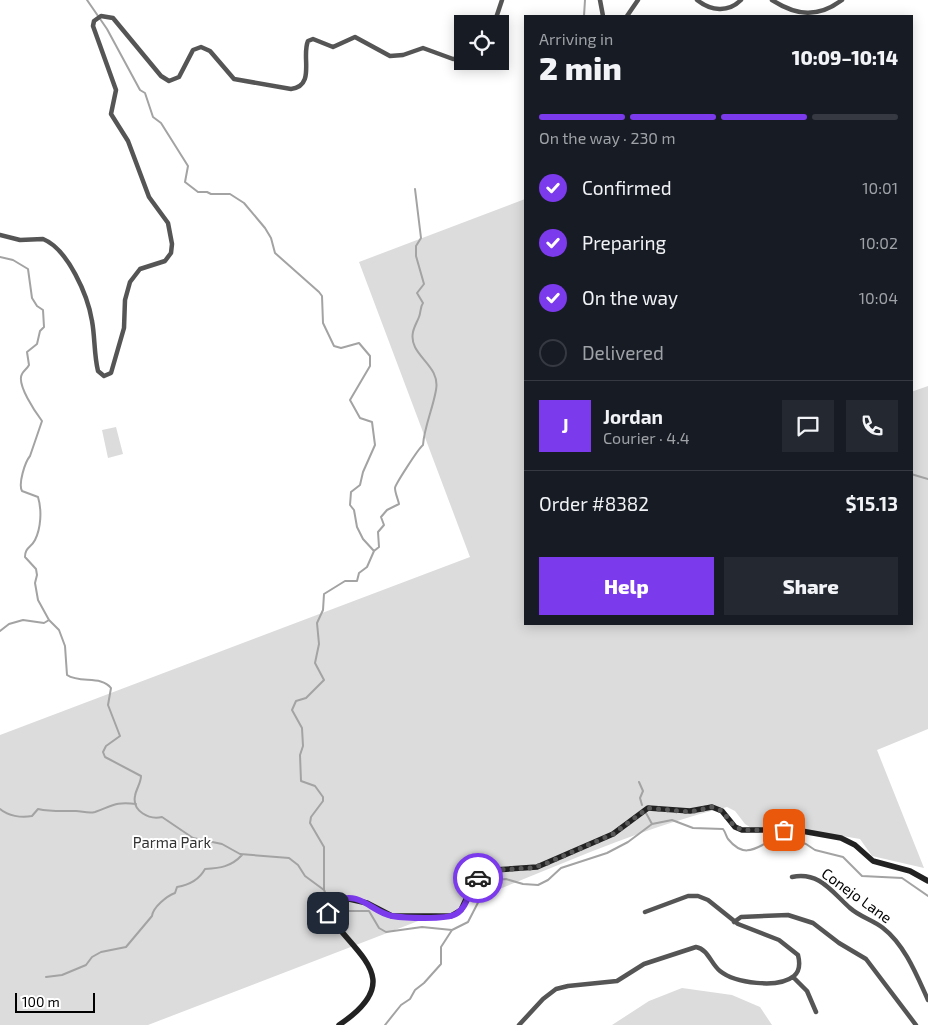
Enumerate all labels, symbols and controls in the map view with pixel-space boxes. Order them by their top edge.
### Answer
map controls [454,15,509,70]
button: locate [454,15,509,70]
text: Arriving in [539,29,613,48]
text: 10:09–10:14 [792,46,898,69]
text: 2 min [539,48,622,86]
text: On the way · 230 m [539,128,676,147]
icon: check [539,174,567,202]
text: Confirmed [582,176,672,199]
text: 10:01 [862,178,898,197]
icon: check [539,229,567,257]
text: Preparing [582,231,666,254]
text: 10:02 [860,233,898,252]
icon: check [539,284,567,312]
text: On the way [582,286,678,309]
text: 10:04 [859,288,898,307]
text: Delivered [582,341,664,364]
button: chat [782,400,834,452]
button: phone [846,400,898,452]
text: Jordan [603,405,663,428]
text: J [561,414,569,437]
text: Courier · 4.4 [603,428,690,447]
text: Order #8382 [539,492,649,515]
text: $15.13 [845,492,898,515]
button: Help [539,557,714,615]
button: Share [724,557,898,615]
pin [763,809,805,851]
icon: bag [770,816,798,844]
park label: Parma Park [133,833,212,851]
courier [453,853,503,903]
icon: car [464,864,492,892]
street label: Conejo Lane [818,864,896,927]
pin [307,892,349,934]
icon: home [314,899,342,927]
scale bar [15,990,95,1013]
text: 100 m [22,993,60,1010]

